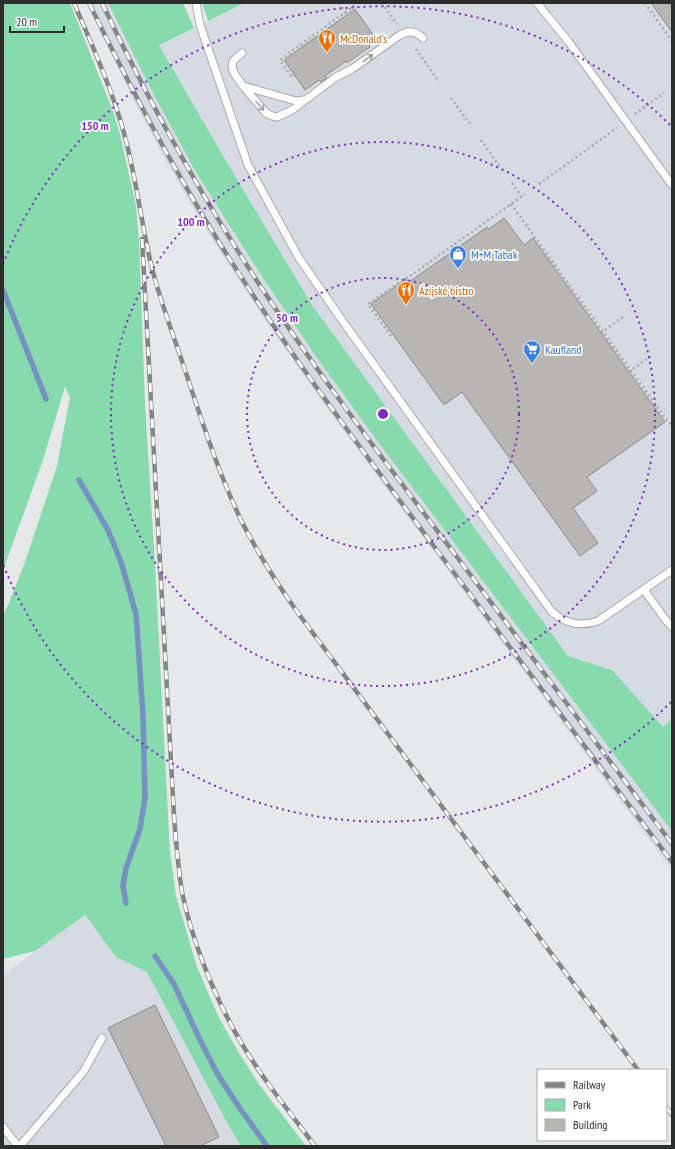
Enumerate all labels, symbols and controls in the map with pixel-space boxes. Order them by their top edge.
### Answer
scale bar [10,8,64,34]
text: 20 m [16,14,37,29]
restaurant icon: McDonald's [317,28,337,53]
place label: McDonald's [340,31,387,46]
one-way arrow [362,54,373,62]
one-way arrow [256,101,265,111]
text: 150 m [81,118,109,133]
text: 100 m [177,214,205,229]
shop icon: M+M Tabak [448,244,468,269]
place label: M+M Tabak [471,247,518,262]
restaurant icon: Ázijské bistro [396,280,416,305]
place label: Ázijské bistro [419,283,474,298]
text: 50 m [276,310,298,325]
supermarket icon: Kaufland [522,339,542,364]
place label: Kaufland [545,342,582,357]
centre of rings [376,407,390,421]
legend [537,1069,667,1141]
text: Railway [573,1077,606,1092]
text: Park [573,1097,591,1112]
text: Building [573,1117,608,1132]

